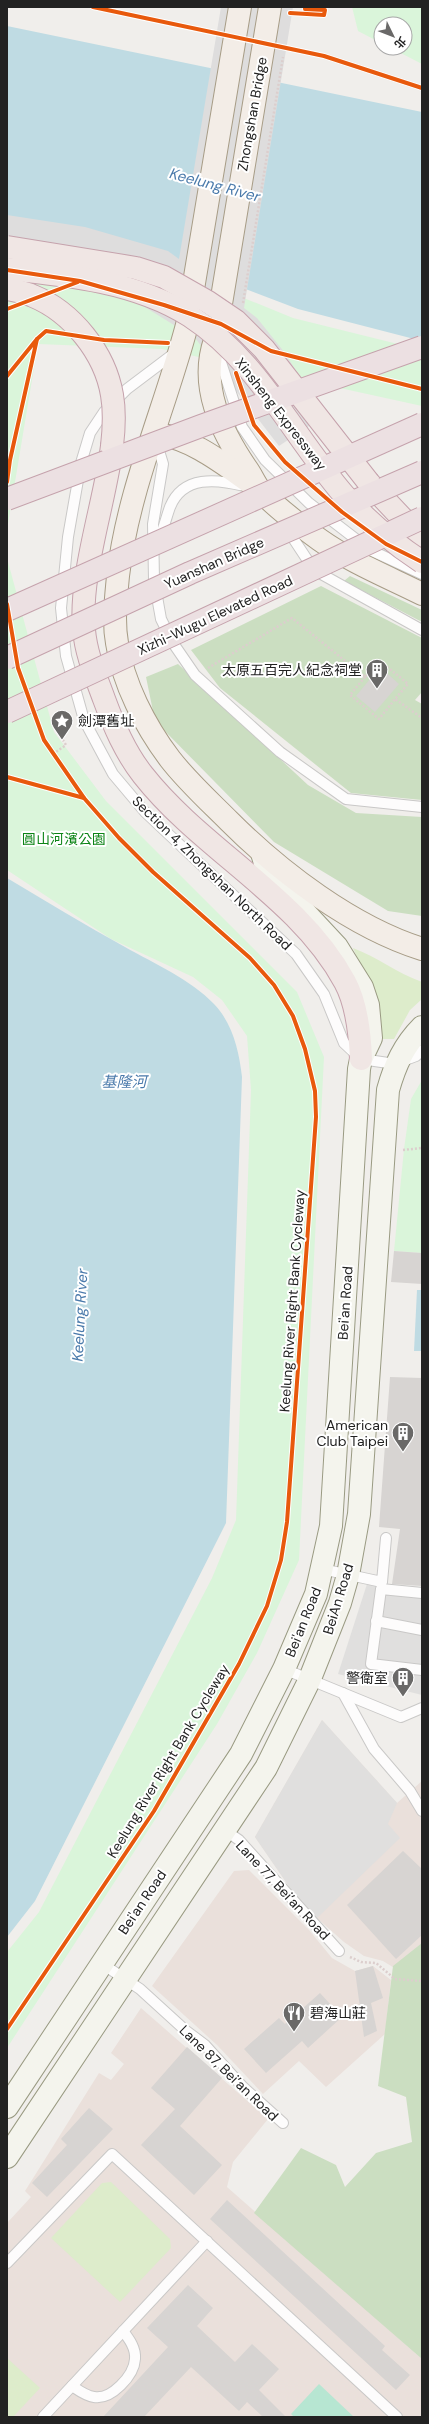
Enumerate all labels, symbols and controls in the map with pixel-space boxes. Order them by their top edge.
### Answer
north arrow [373,16,413,56]
text: 北 [391,34,409,52]
street label: Zhongshan Bridge [233,56,271,172]
water label: Keelung River [168,163,263,207]
street label: Xinsheng Expressway [231,354,331,474]
street label: Yuanshan Bridge [161,533,267,593]
street label: Xizhi-Wugu Elevated Road [135,571,295,659]
building icon: 太原五百完人紀念祠堂 [364,657,390,690]
place label: 太原五百完人紀念祠堂 [222,661,362,679]
place icon: 劍潭舊址 [49,708,75,741]
place label: 劍潭舊址 [78,712,134,730]
street label: Section 4, Zhongshan North Road [128,792,296,954]
park label: 圓山河濱公園 [22,830,106,848]
water label: 基隆河 [101,1072,149,1092]
street label: Keelung River Right Bank Cycleway [275,1189,309,1413]
street label: Bei'an Road [333,1265,357,1341]
water label: Keelung River [68,1268,92,1362]
place label: American Club Taipei [316,1416,388,1450]
building icon: American Club Taipei [390,1420,416,1453]
street label: BeiAn Road [319,1561,357,1637]
street label: Bei'an Road [281,1584,325,1660]
street label: Keelung River Right Bank Cycleway [103,1661,233,1861]
building icon: 警衛室 [390,1665,416,1698]
place label: 警衛室 [346,1669,388,1687]
street label: Lane 77, Bei’an Road [232,1836,334,1944]
street label: Bei'an Road [114,1866,170,1938]
restaurant icon: 碧海山莊 [281,2000,307,2033]
place label: 碧海山莊 [310,2004,366,2022]
street label: Lane 87, Bei’an Road [176,2021,282,2125]

